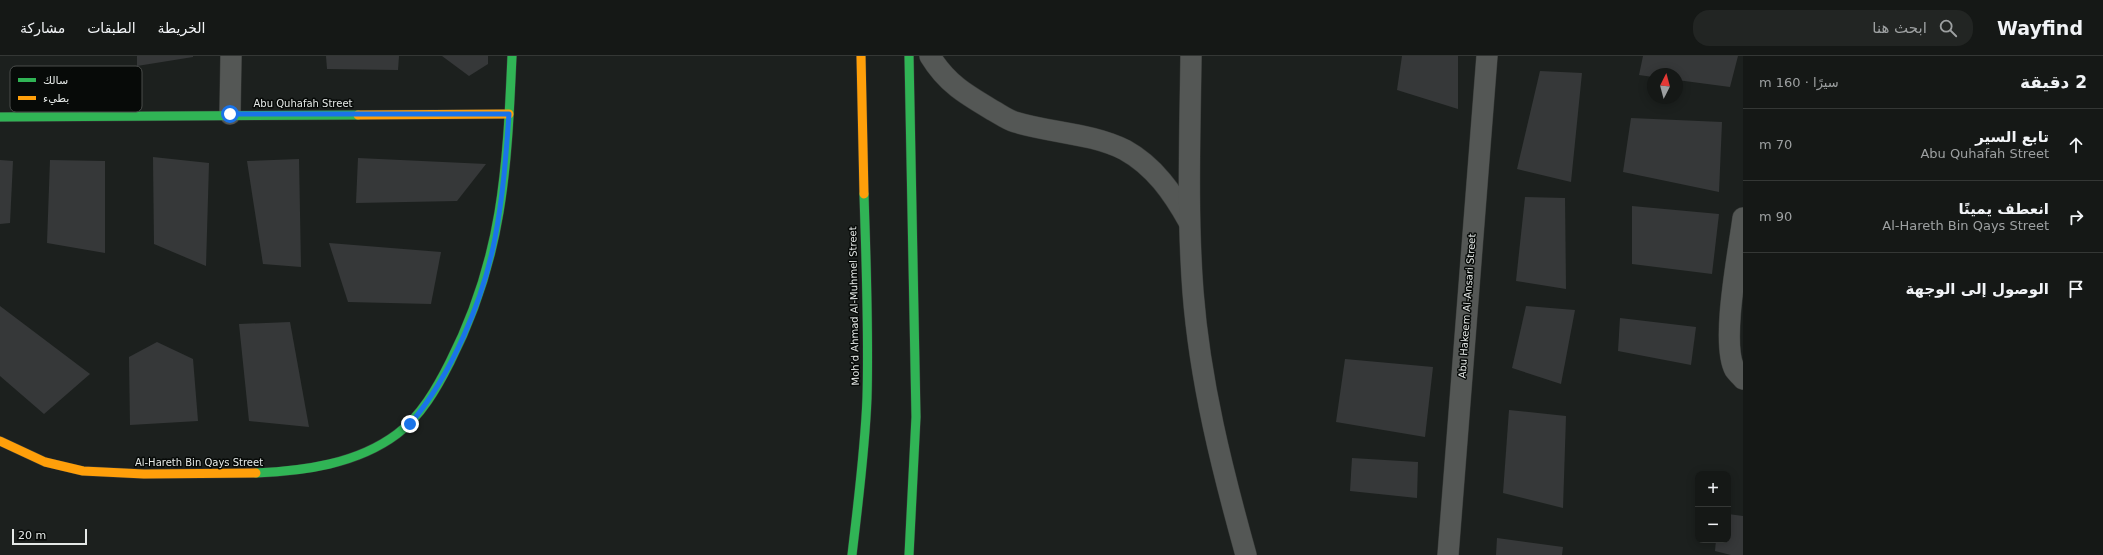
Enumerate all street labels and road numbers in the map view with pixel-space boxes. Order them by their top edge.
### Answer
street label: Abu Quhafah Street [254,98,353,109]
street label: Moh’d Ahmad Al-Muhmel Street [847,226,861,386]
street label: Abu Hakeem Al-Ansari Street [1456,233,1478,379]
street label: Al-Hareth Bin Qays Street [135,457,263,468]

